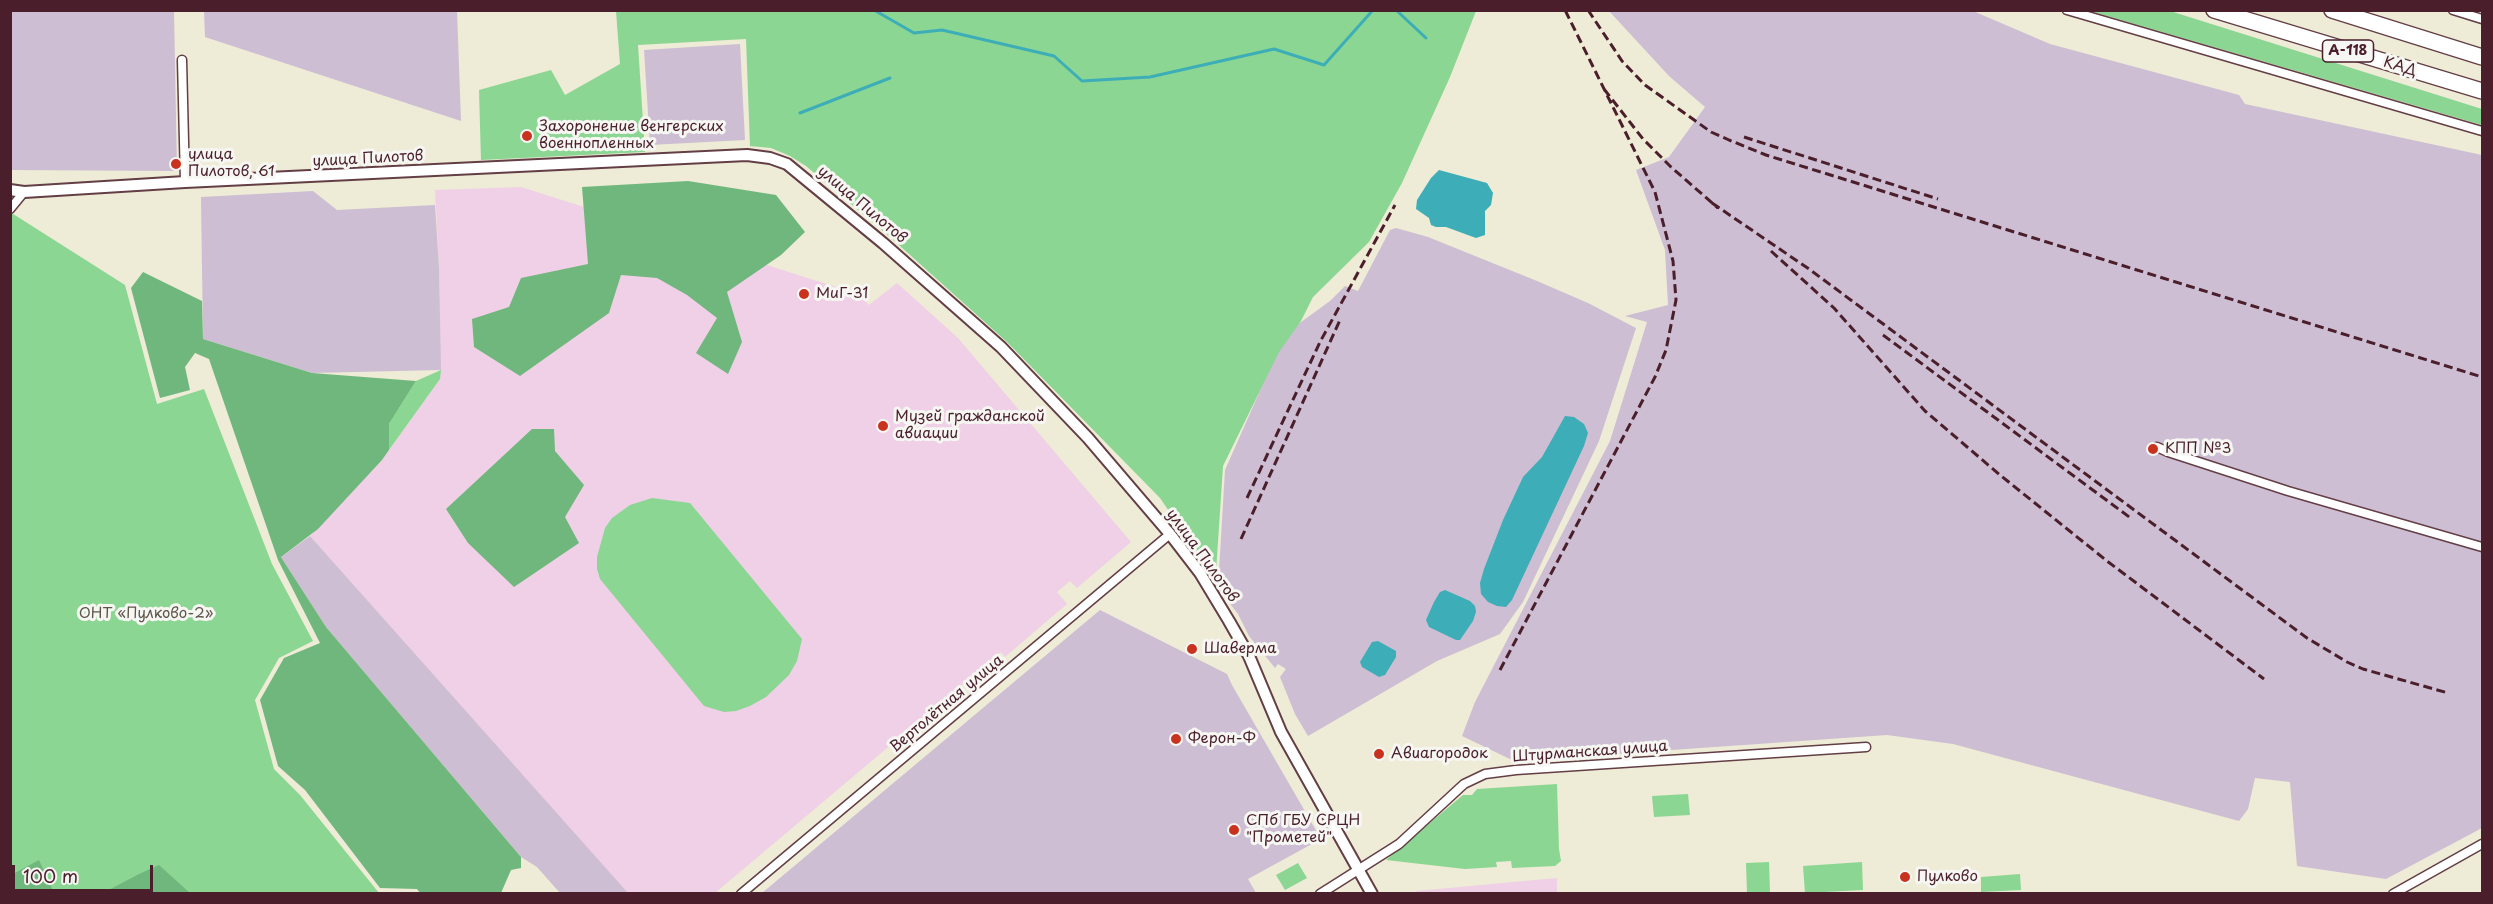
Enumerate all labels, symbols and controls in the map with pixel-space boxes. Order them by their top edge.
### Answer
road number: А-118 [2322,40,2374,62]
street label: КАД [2381,53,2419,81]
place label: Захоронение венгерских военнопленных [539,118,724,153]
marker: Захоронение венгерских военнопленных [520,129,534,143]
place label: улица Пилотов, 61 [188,146,275,181]
street label: улица Пилотов [312,147,424,171]
marker: улица Пилотов, 61 [169,157,183,171]
street label: улица Пилотов [814,162,910,248]
place label: МиГ-31 [816,285,868,303]
marker: МиГ-31 [797,287,811,301]
place label: Музей гражданской авиации [895,408,1045,443]
marker: Музей гражданской авиации [876,419,890,433]
place label: КПП №3 [2165,440,2231,458]
marker: КПП №3 [2146,442,2160,456]
street label: улица Пилотов [1162,506,1242,606]
park label: ОНТ «Пулково-2» [79,605,213,623]
place label: Шаверма [1204,640,1276,658]
marker: Шаверма [1185,642,1199,656]
street label: Вертолётная улица [887,651,1007,757]
place label: Ферон-Ф [1188,730,1256,748]
marker: Ферон-Ф [1169,732,1183,746]
street label: Штурманская улица [1512,738,1668,766]
place label: Авиагородок [1391,745,1488,763]
marker: Авиагородок [1372,747,1386,761]
place label: СПб ГБУ СРЦН "Прометей" [1246,812,1360,847]
marker: СПб ГБУ СРЦН "Прометей" [1227,823,1241,837]
scale bar [15,853,156,891]
text: 100 m [23,862,78,889]
place label: Пулково [1917,868,1978,886]
marker: Пулково [1898,870,1912,884]

